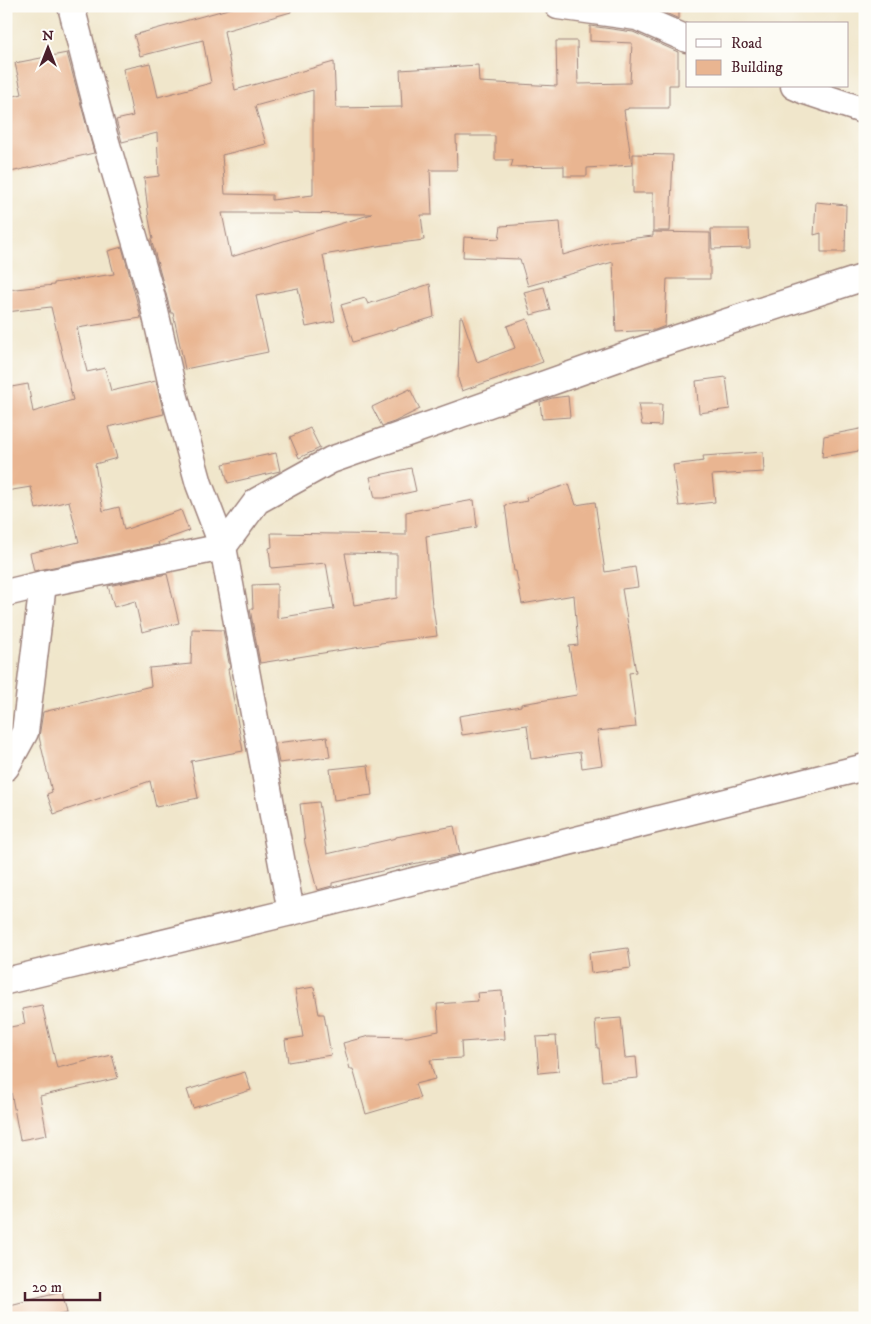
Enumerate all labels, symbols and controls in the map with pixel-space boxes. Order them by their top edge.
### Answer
north arrow [22,22,72,72]
legend [686,22,848,88]
text: N [42,27,54,45]
text: Road [731,34,763,53]
text: Building [731,58,783,77]
scale bar [25,1269,100,1301]
text: 20 m [32,1278,62,1297]

